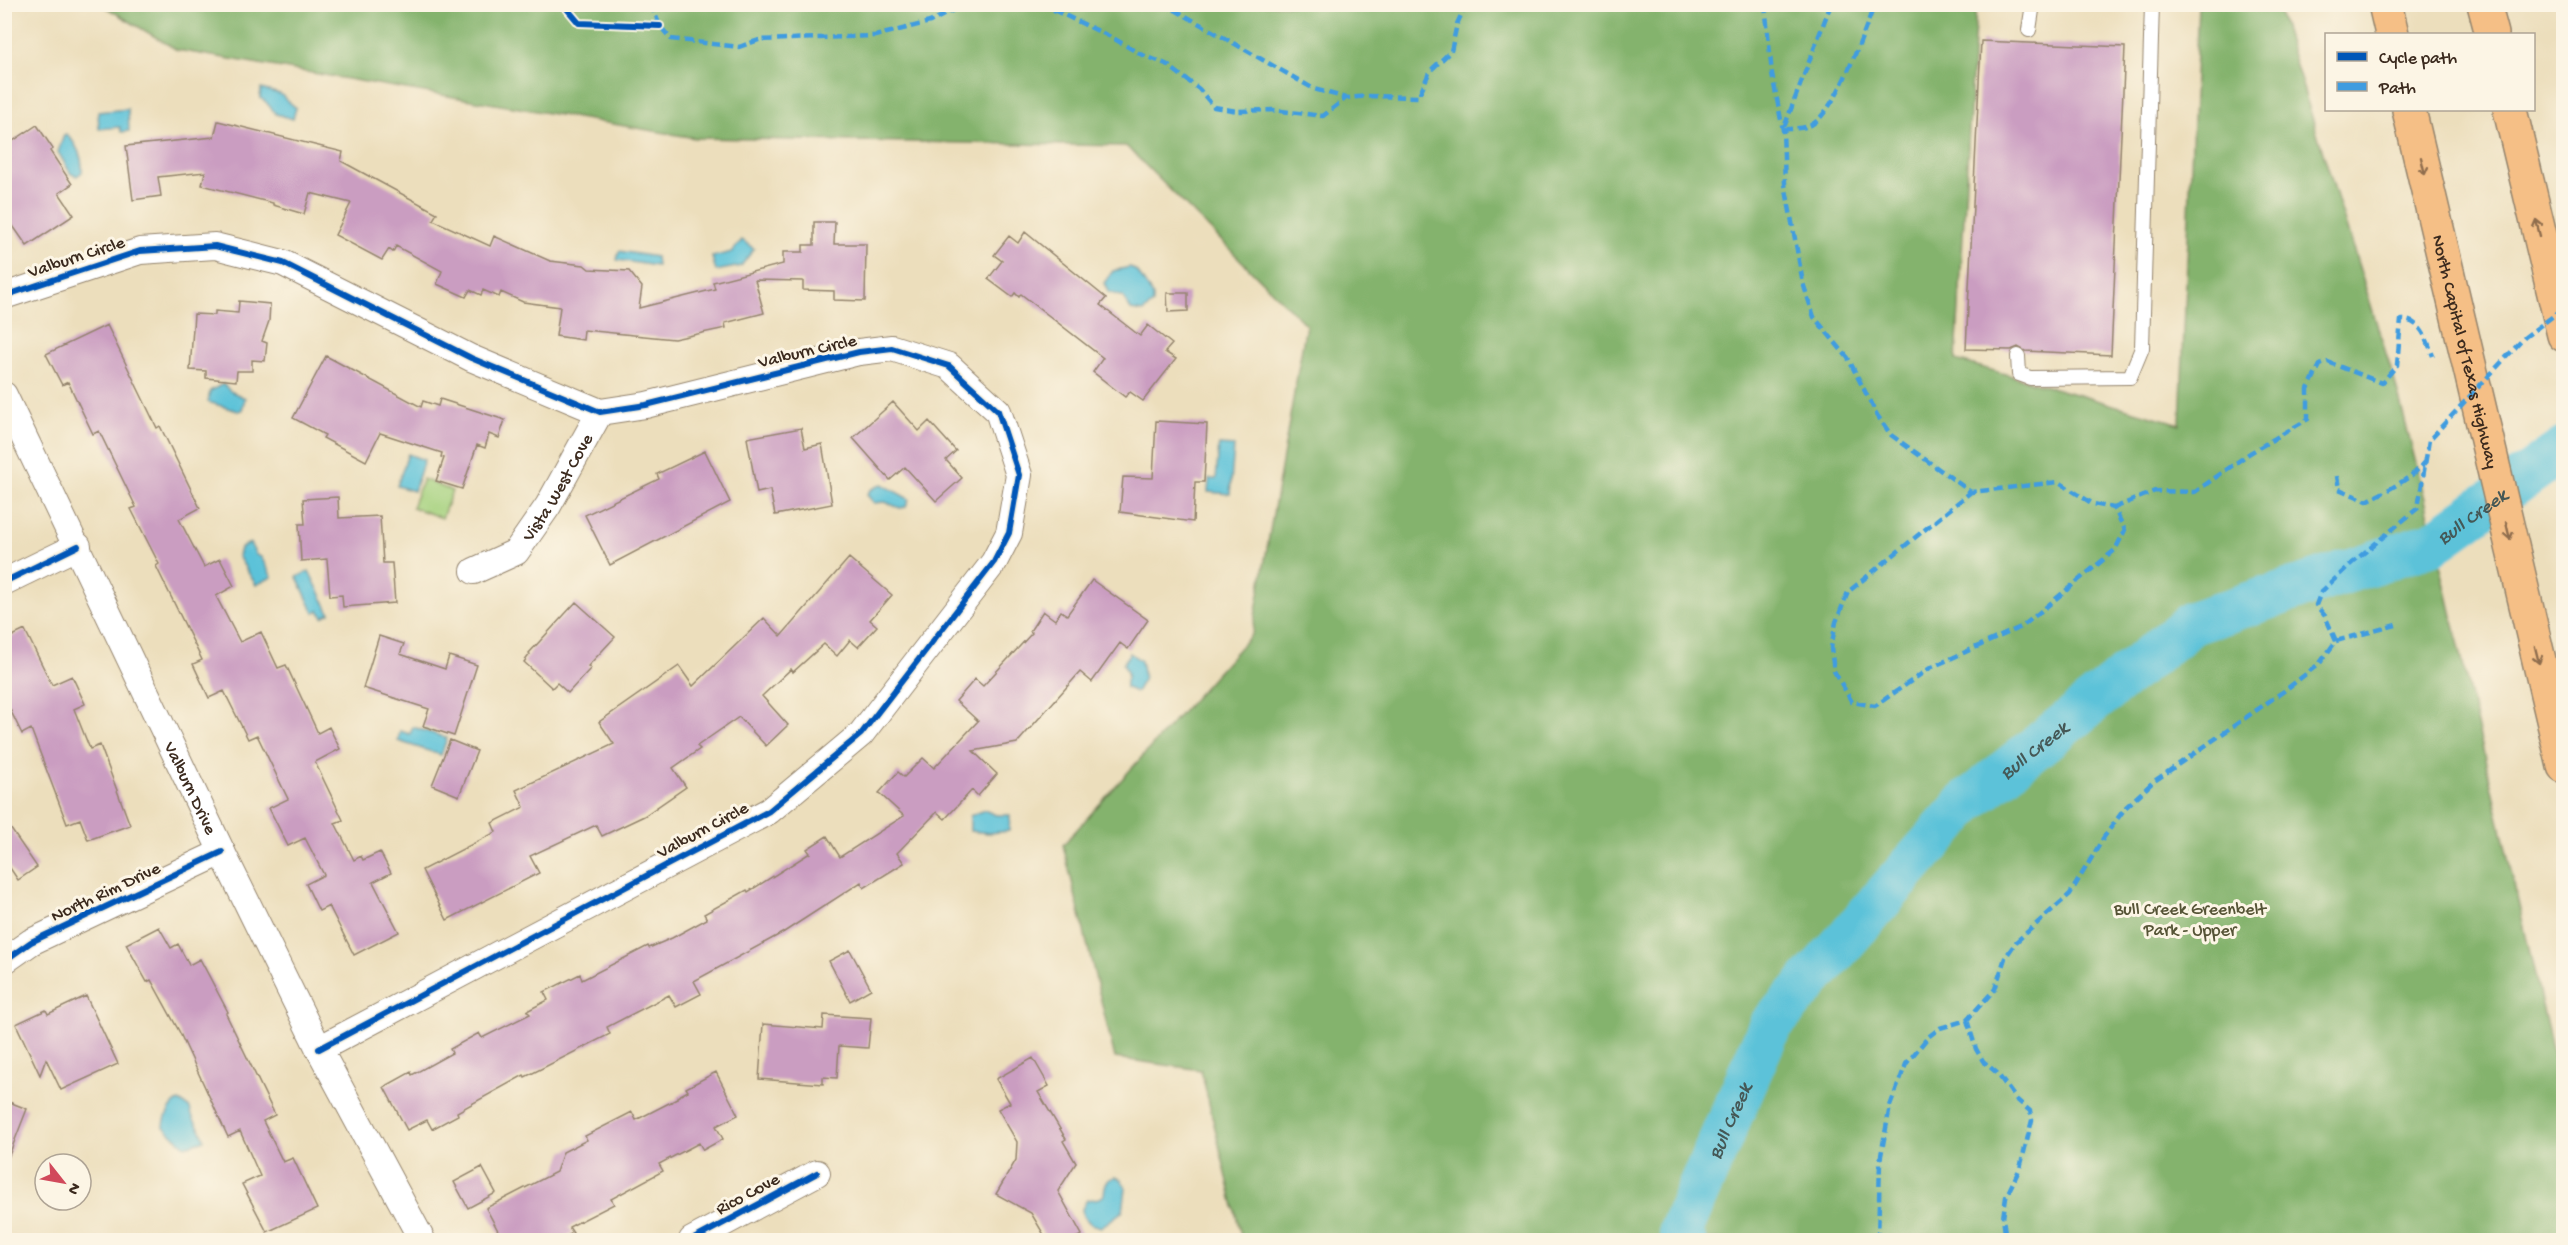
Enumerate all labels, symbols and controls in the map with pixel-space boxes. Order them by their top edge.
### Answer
legend [2325,33,2535,111]
text: Cycle path [2379,49,2457,70]
text: Path [2378,79,2416,100]
one-way arrow [2417,157,2429,176]
one-way arrow [2532,218,2544,237]
street label: Valburn Circle [25,233,128,284]
street label: North Capital of Texas Highway [2426,233,2501,471]
street label: Valburn Circle [755,331,860,374]
street label: Vista West Cove [518,430,599,547]
water label: Bull Creek [2434,484,2515,551]
one-way arrow [2502,521,2514,540]
one-way arrow [2531,645,2543,664]
water label: Bull Creek [1997,717,2076,786]
street label: Valburn Drive [158,738,220,839]
street label: Valburn Circle [653,798,753,865]
street label: North Rim Drive [48,858,165,928]
park label: Bull Creek Greenbelt Park - Upper [2113,900,2268,942]
water label: Bull Creek [1705,1078,1760,1163]
north arrow [33,1152,93,1212]
street label: Rico Cove [713,1169,784,1221]
text: N [62,1179,84,1198]

